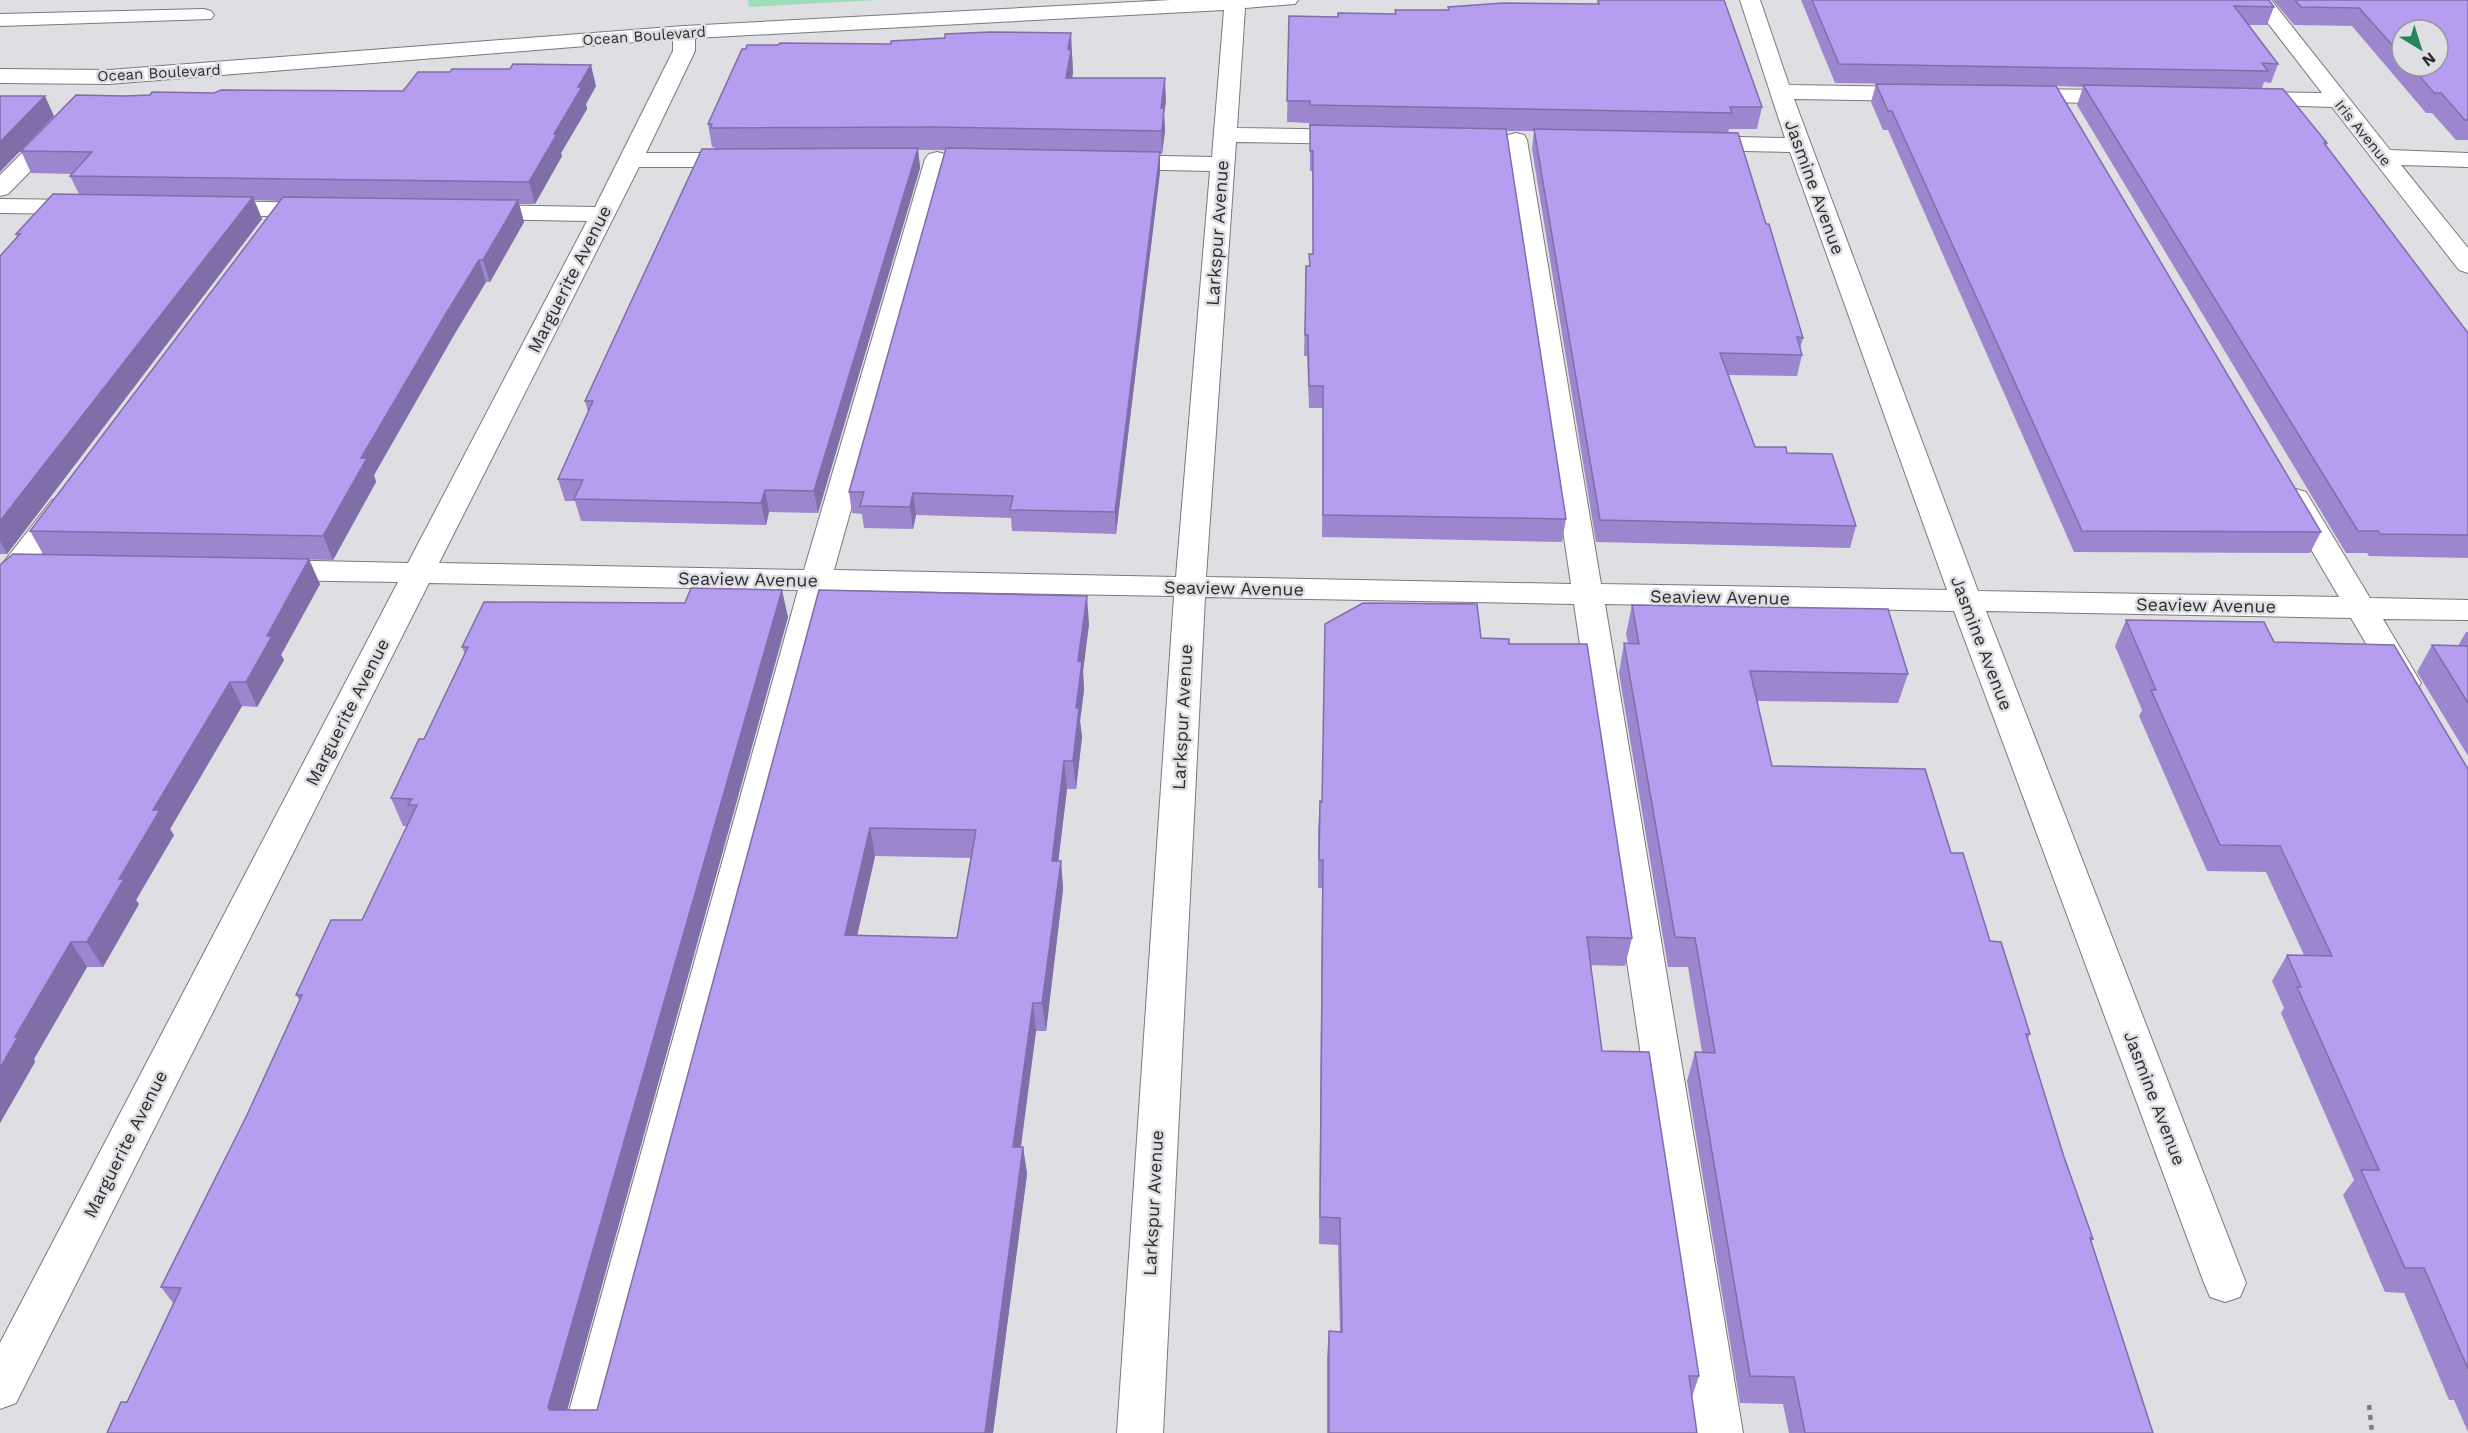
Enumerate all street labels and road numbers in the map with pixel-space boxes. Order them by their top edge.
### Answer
street label: Ocean Boulevard [582,23,706,49]
street label: Ocean Boulevard [97,61,221,85]
street label: Iris Avenue [2331,96,2395,170]
street label: Jasmine Avenue [1781,117,1849,257]
street label: Larkspur Avenue [1201,159,1233,307]
street label: Marguerite Avenue [523,202,615,356]
street label: Seaview Avenue [678,567,818,591]
street label: Jasmine Avenue [1947,573,2017,713]
street label: Seaview Avenue [1164,576,1304,600]
street label: Seaview Avenue [1650,585,1790,609]
street label: Seaview Avenue [2136,593,2276,617]
street label: Marguerite Avenue [301,635,393,789]
street label: Larkspur Avenue [1168,643,1196,791]
street label: Jasmine Avenue [2120,1028,2190,1168]
street label: Marguerite Avenue [79,1067,171,1221]
street label: Larkspur Avenue [1139,1129,1167,1277]

